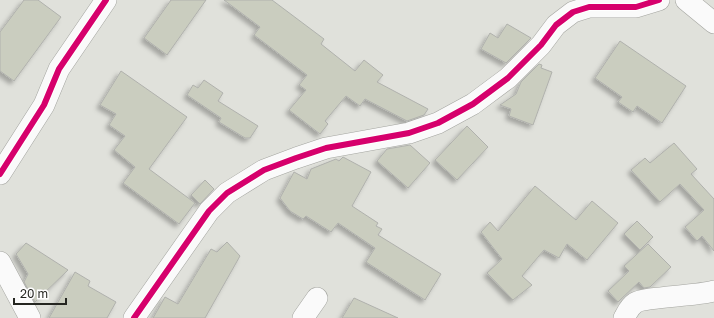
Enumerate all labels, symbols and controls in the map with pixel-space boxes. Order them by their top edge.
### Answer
scale bar [14,280,66,306]
text: 20 m [20,286,48,301]

